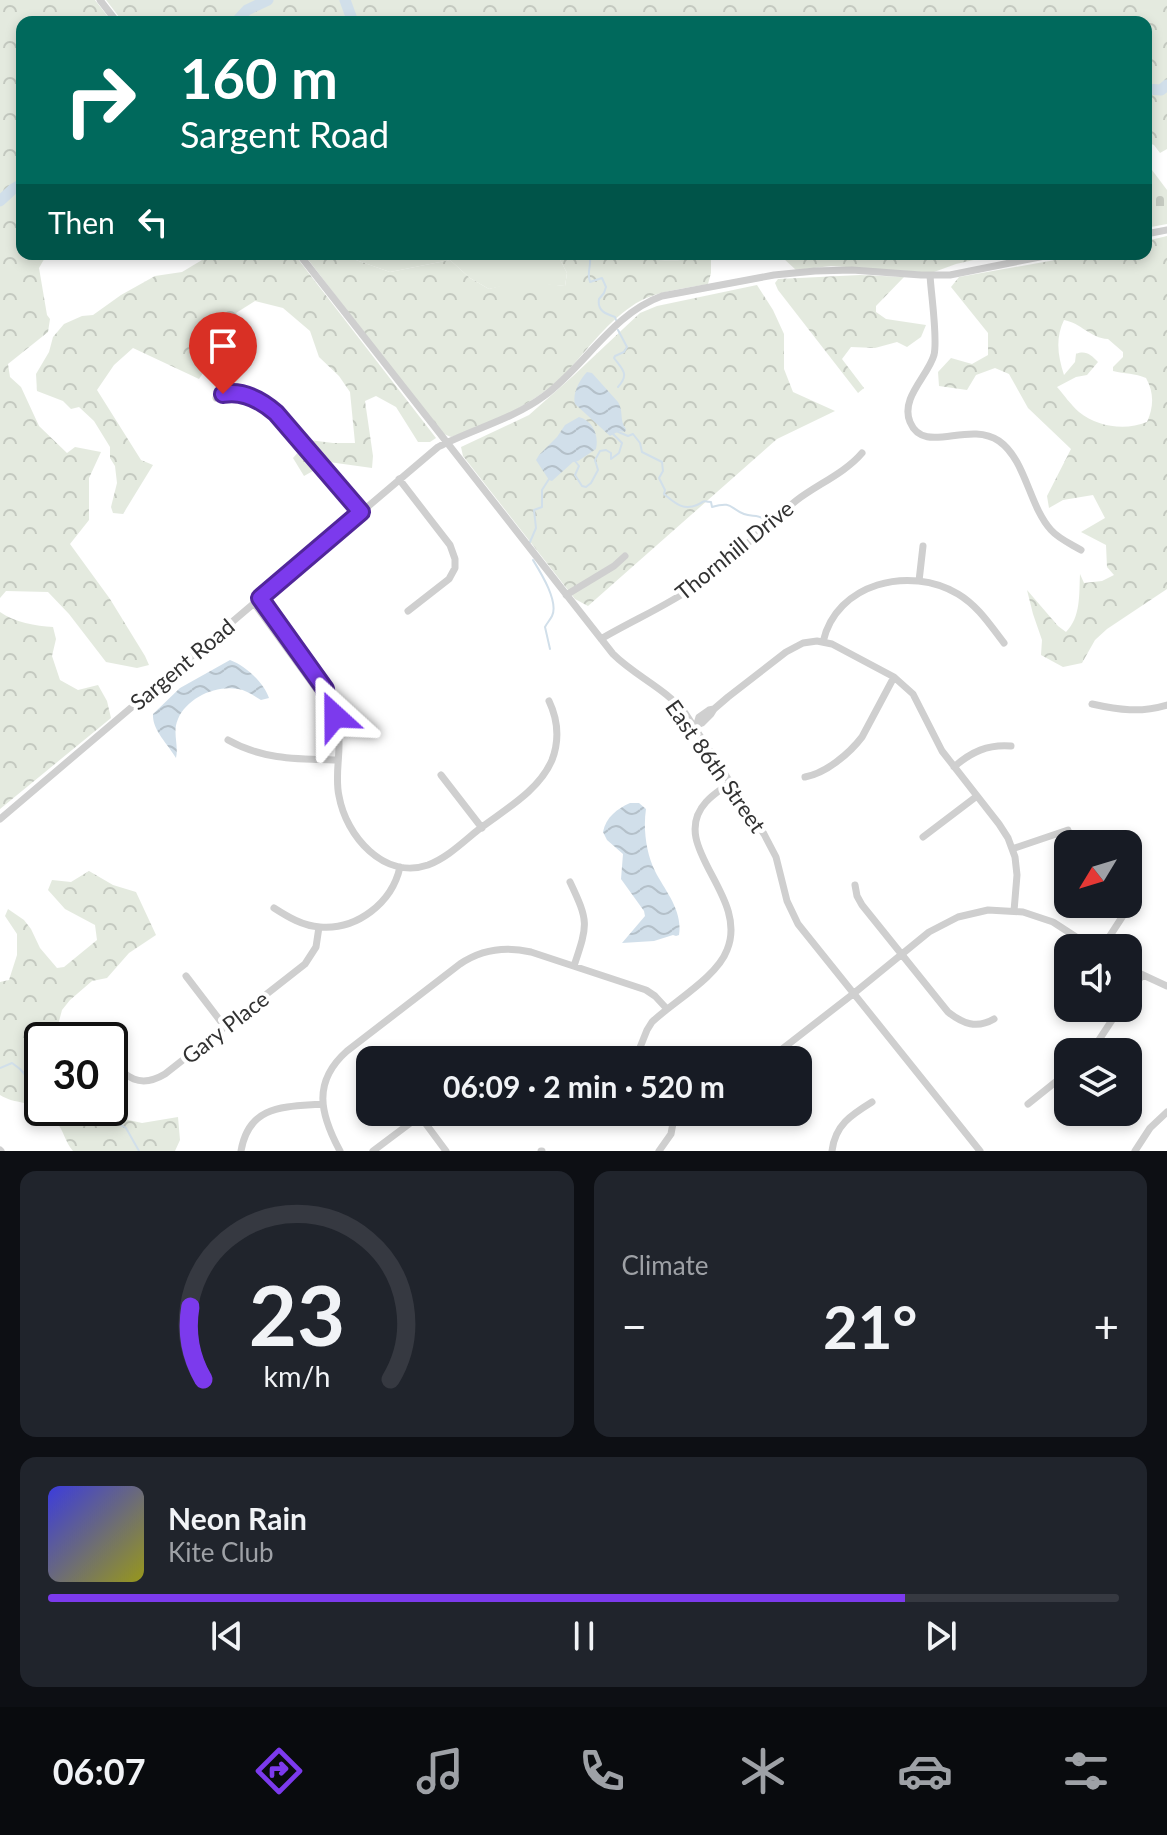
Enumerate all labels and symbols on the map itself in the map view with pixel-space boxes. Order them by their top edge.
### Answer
pin [189,312,257,394]
street label: Thornhill Drive [670,494,798,606]
street label: Sargent Road [124,613,240,715]
position arrow [293,674,377,758]
street label: East 86th Street [660,694,772,838]
north arrow [1054,830,1142,918]
street label: Gary Place [176,985,274,1069]
speed limit sign: 30 [24,1022,128,1126]

